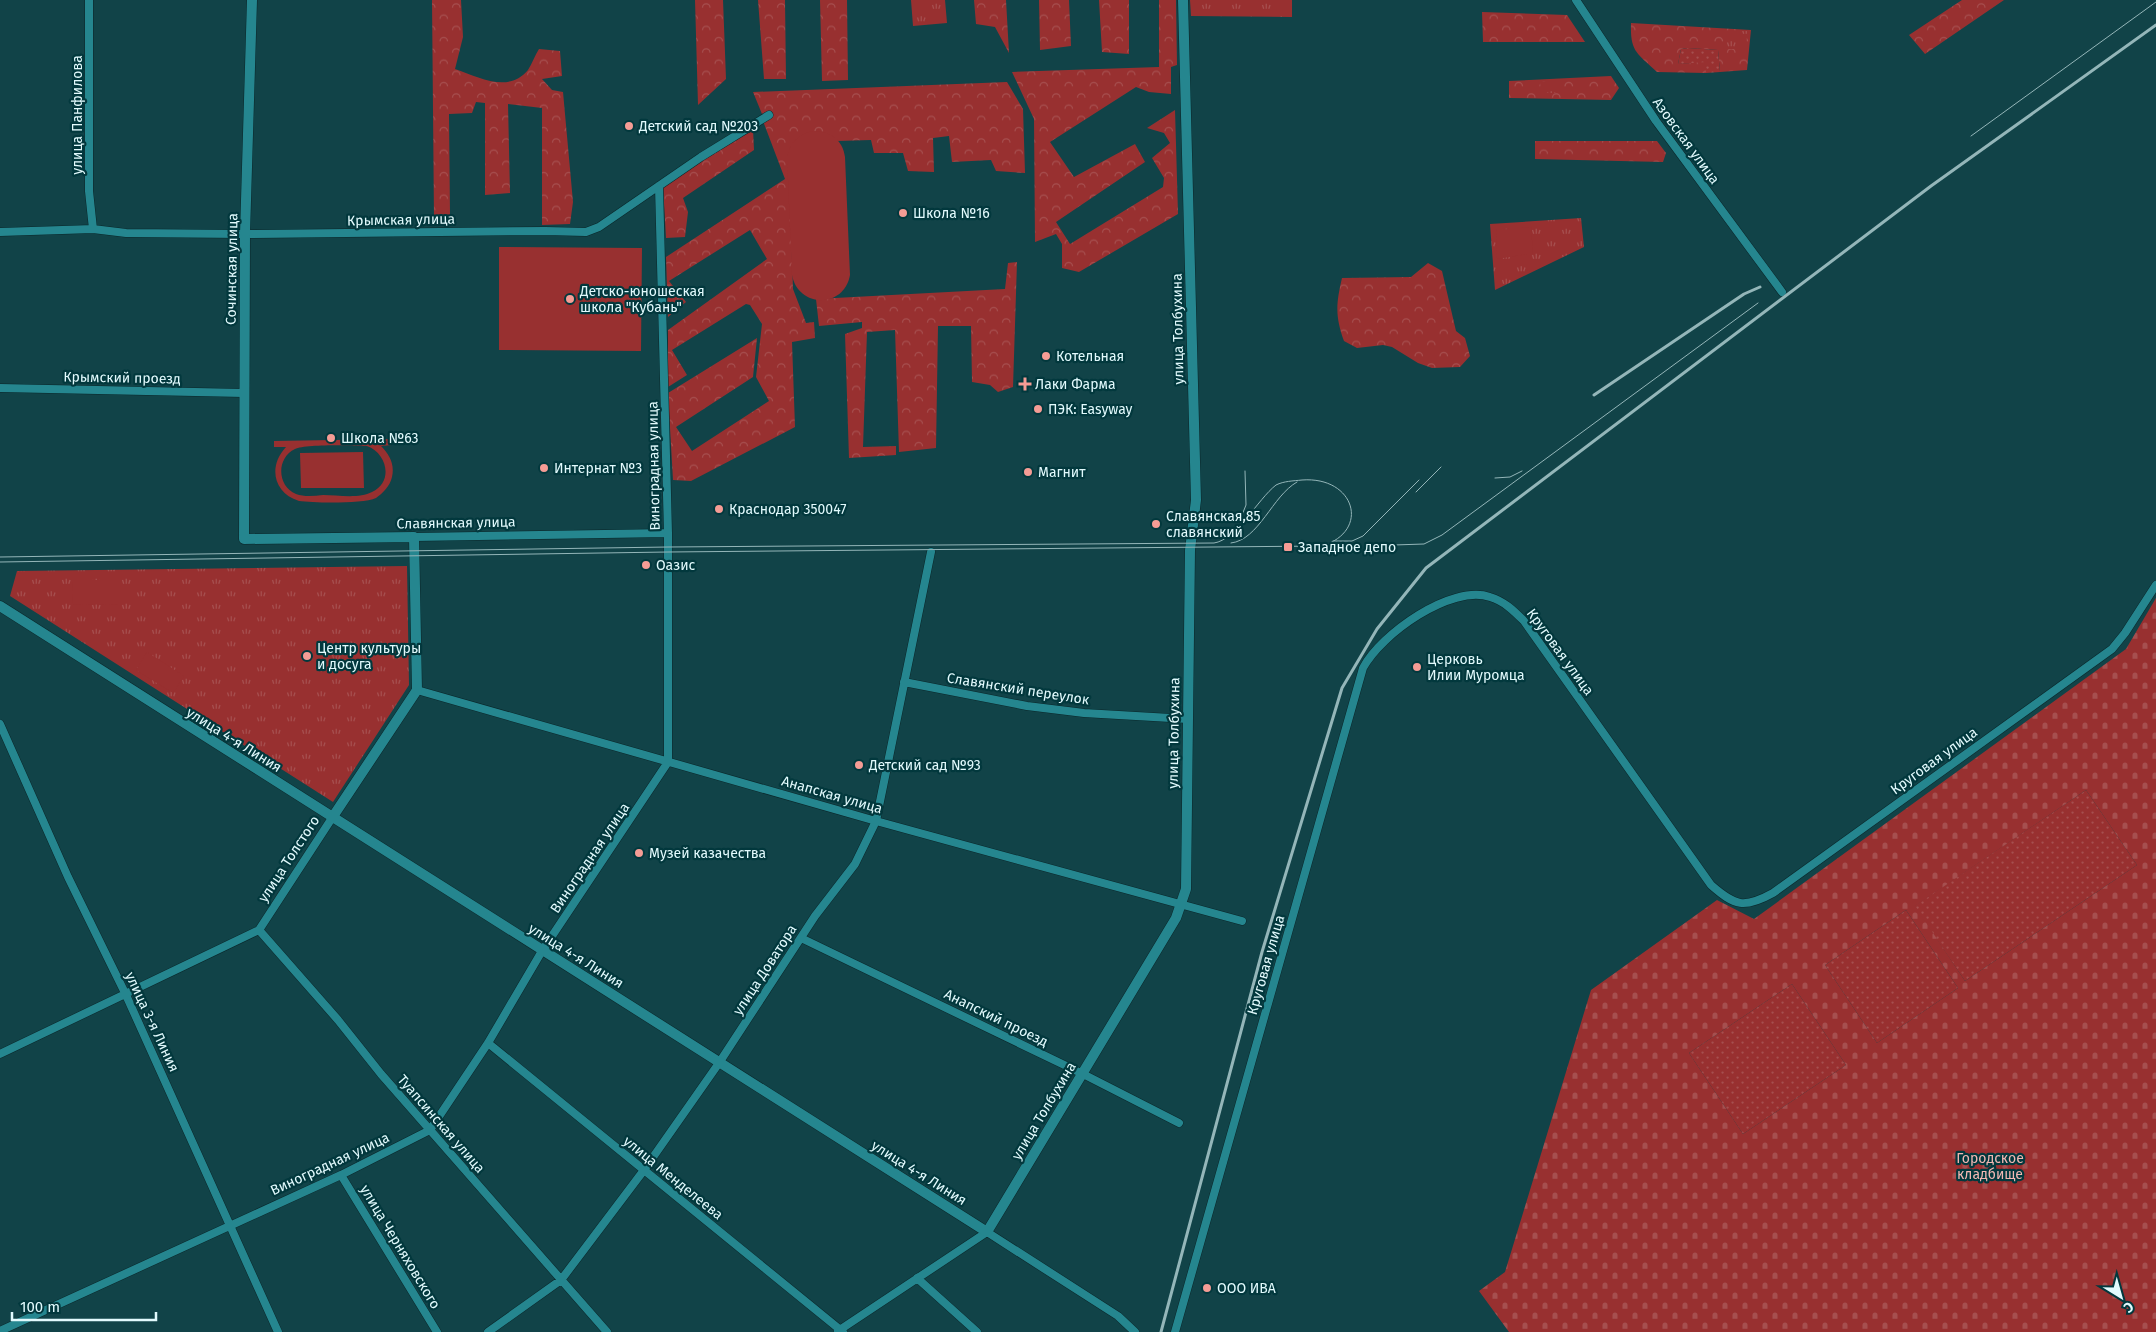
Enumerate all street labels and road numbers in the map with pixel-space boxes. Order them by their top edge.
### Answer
street label: улица Панфилова [69,55,86,175]
street label: Азовская улица [1649,94,1723,188]
street label: Крымская улица [347,211,455,229]
street label: Сочинская улица [223,213,241,325]
street label: улица Толбухина [1169,273,1187,385]
street label: Крымский проезд [63,368,181,388]
street label: Виноградная улица [644,401,664,531]
street label: Славянская улица [396,513,516,533]
street label: Круговая улица [1523,605,1597,699]
street label: Славянский переулок [946,669,1091,709]
street label: улица Толбухина [1165,677,1183,789]
street label: улица 4-я Линия [183,704,285,776]
street label: Круговая улица [1887,724,1981,798]
street label: Анапская улица [780,772,884,818]
street label: Виноградная улица [547,800,633,916]
street label: улица Толстого [255,812,323,906]
street label: Круговая улица [1244,913,1288,1017]
street label: улица 4-я Линия [525,920,627,992]
street label: улица Доватора [729,922,801,1018]
street label: улица 3-я Линия [121,969,183,1075]
street label: Анапский проезд [941,986,1051,1051]
street label: улица Толбухина [1008,1059,1080,1163]
street label: Туапсинская улица [394,1071,488,1177]
street label: Виноградная улица [268,1129,392,1199]
street label: улица Менделеева [620,1133,726,1223]
street label: улица 4-я Линия [868,1137,970,1209]
street label: улица Черняховского [356,1182,444,1312]

